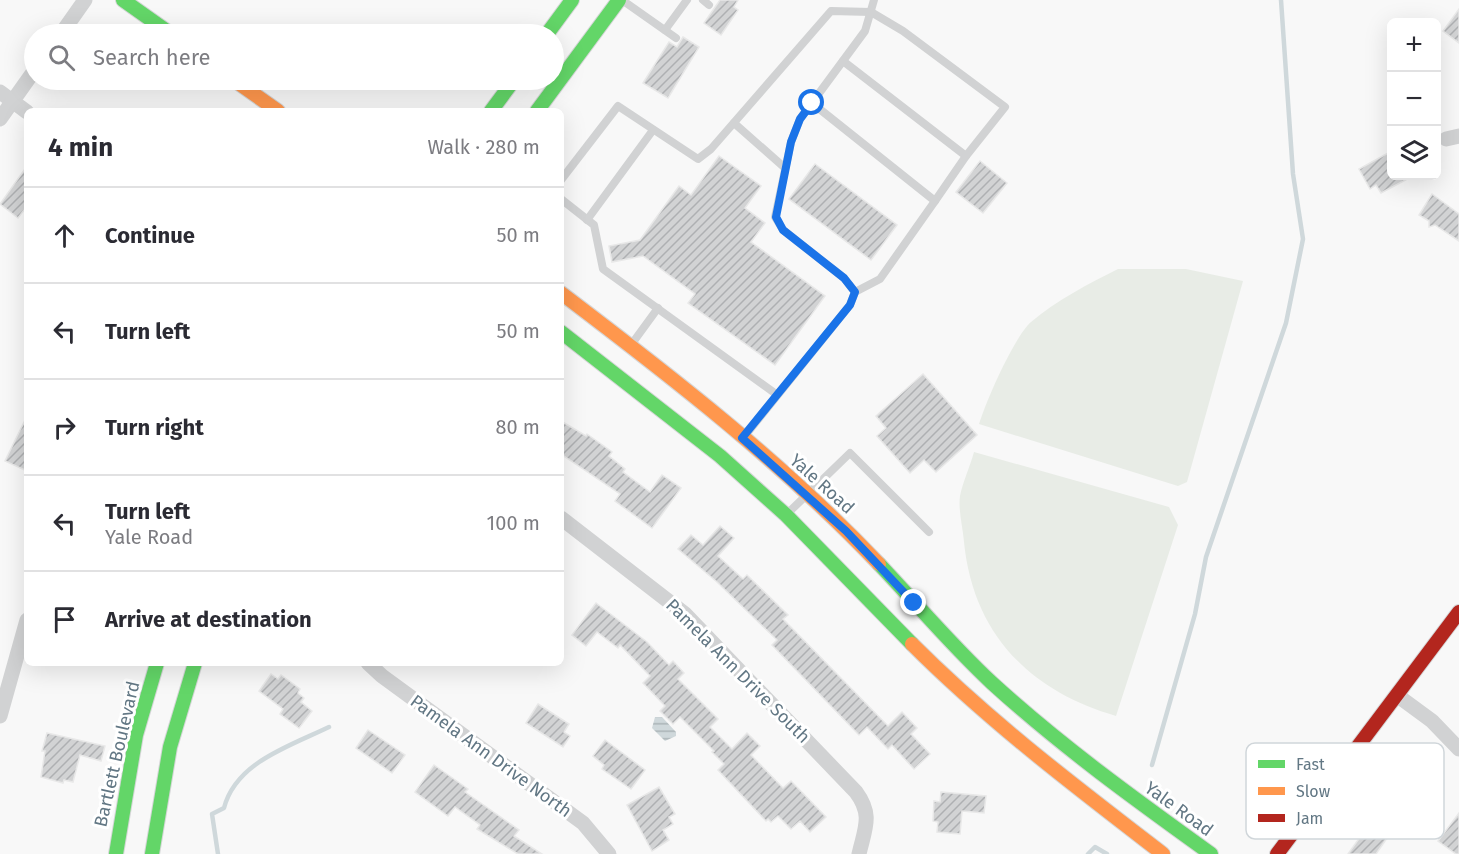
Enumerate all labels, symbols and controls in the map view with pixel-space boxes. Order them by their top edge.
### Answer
map controls [1387,18,1441,180]
button: + [1387,18,1441,72]
search box [24,24,564,90]
icon: search [45,41,78,74]
text: Search here [93,44,211,71]
button: − [1387,72,1441,126]
route start [798,89,824,115]
button: layers [1387,126,1441,180]
text: 4 min [48,132,113,163]
text: Walk · 280 m [427,135,540,159]
icon: ahead [48,219,81,252]
text: Continue [105,222,195,249]
text: 50 m [496,223,540,247]
icon: left [48,315,81,348]
text: Turn left [105,318,190,345]
text: 50 m [496,319,540,343]
icon: right [48,411,81,444]
text: Turn right [105,414,204,441]
text: 80 m [495,415,540,439]
street label: Yale Road [785,449,859,519]
text: Turn left [105,498,190,525]
icon: left [48,507,81,540]
text: 100 m [487,511,540,535]
text: Yale Road [105,525,193,549]
route end [900,589,926,615]
street label: Pamela Ann Drive South [661,594,815,748]
icon: arrive [48,603,81,636]
text: Arrive at destination [105,606,312,633]
street label: Bartlett Boulevard [90,679,144,829]
street label: Pamela Ann Drive North [406,690,576,822]
legend [1246,743,1444,839]
text: Fast [1296,755,1325,774]
street label: Yale Road [1140,777,1218,841]
text: Slow [1296,782,1331,801]
text: Jam [1296,809,1323,828]

